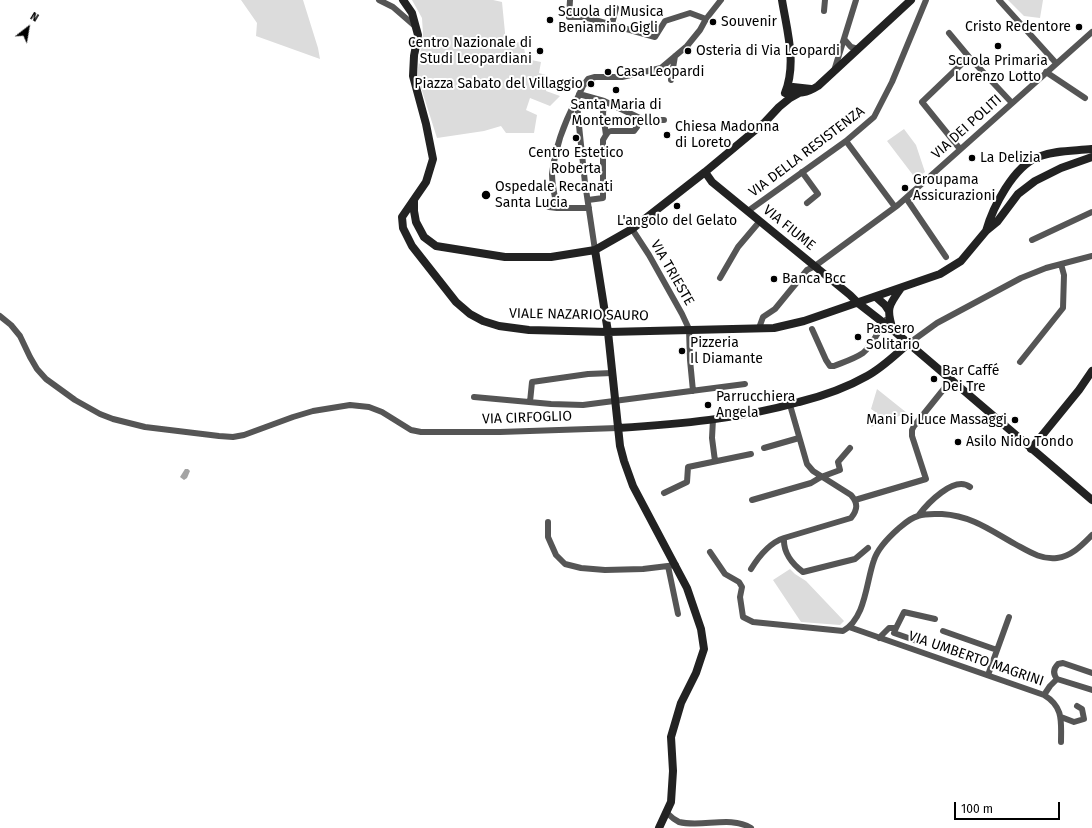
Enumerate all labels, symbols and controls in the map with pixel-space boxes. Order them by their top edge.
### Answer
place label: Scuola di Musica Beniamino Gigli [558,4,664,36]
north arrow [8,8,48,48]
text: N [28,10,41,25]
place label: Souvenir [721,14,777,30]
marker: Scuola di Musica Beniamino Gigli [545,15,555,25]
marker: Souvenir [708,17,718,27]
place label: Cristo Redentore [965,19,1071,35]
marker: Cristo Redentore [1074,22,1084,32]
place label: Centro Nazionale di Studi Leopardiani [408,35,532,68]
marker: Scuola Primaria Lorenzo Lotto [993,41,1003,51]
place label: Osteria di Via Leopardi [696,43,840,59]
marker: Centro Nazionale di Studi Leopardiani [535,46,545,56]
marker: Osteria di Via Leopardi [683,46,693,56]
place label: Scuola Primaria Lorenzo Lotto [948,53,1048,86]
place label: Casa Leopardi [616,64,704,80]
marker: Casa Leopardi [603,67,613,77]
place label: Piazza Sabato del Villaggio [414,76,583,92]
marker: Piazza Sabato del Villaggio [586,79,596,89]
marker: Santa Maria di Montemorello [611,85,621,95]
street label: VIA DEI POLITI [929,91,1005,163]
place label: Santa Maria di Montemorello [570,97,662,130]
street label: VIA DELLA RESISTENZA [746,103,868,201]
place label: Chiesa Madonna di Loreto [675,119,779,152]
marker: Chiesa Madonna di Loreto [662,130,672,140]
marker: Centro Estetico Roberta [571,133,581,143]
place label: Centro Estetico Roberta [528,145,624,178]
place label: La Delizia [980,150,1041,166]
marker: La Delizia [967,153,977,163]
place label: Groupama Assicurazioni [913,172,996,204]
place label: Ospedale Recanati Santa Lucia [495,179,613,212]
marker: Groupama Assicurazioni [900,183,910,193]
marker: Ospedale Recanati Santa Lucia [480,189,492,201]
marker: L'angolo del Gelato [672,201,682,211]
street label: VIA FIUME [760,202,818,254]
place label: L'angolo del Gelato [617,213,737,229]
street label: VIA TRIESTE [647,237,697,309]
place label: Banca Bcc [782,271,846,287]
marker: Banca Bcc [769,274,779,284]
street label: VIALE NAZARIO SAURO [509,305,649,325]
place label: Passero Solitario [866,321,920,354]
marker: Passero Solitario [853,332,863,342]
place label: Pizzeria Il Diamante [690,335,763,368]
marker: Pizzeria Il Diamante [677,346,687,356]
place label: Bar Caffé Dei Tre [942,363,999,396]
marker: Bar Caffé Dei Tre [929,374,939,384]
place label: Parrucchiera Angela [716,389,795,422]
marker: Parrucchiera Angela [703,400,713,410]
street label: VIA CIRFOGLIO [482,408,572,428]
place label: Mani Di Luce Massaggi [866,412,1007,428]
marker: Mani Di Luce Massaggi [1010,415,1020,425]
place label: Asilo Nido Tondo [966,434,1074,450]
marker: Asilo Nido Tondo [953,437,963,447]
street label: VIA UMBERTO MAGRINI [906,628,1046,690]
scale bar [956,794,1062,820]
text: 100 m [961,802,993,816]

